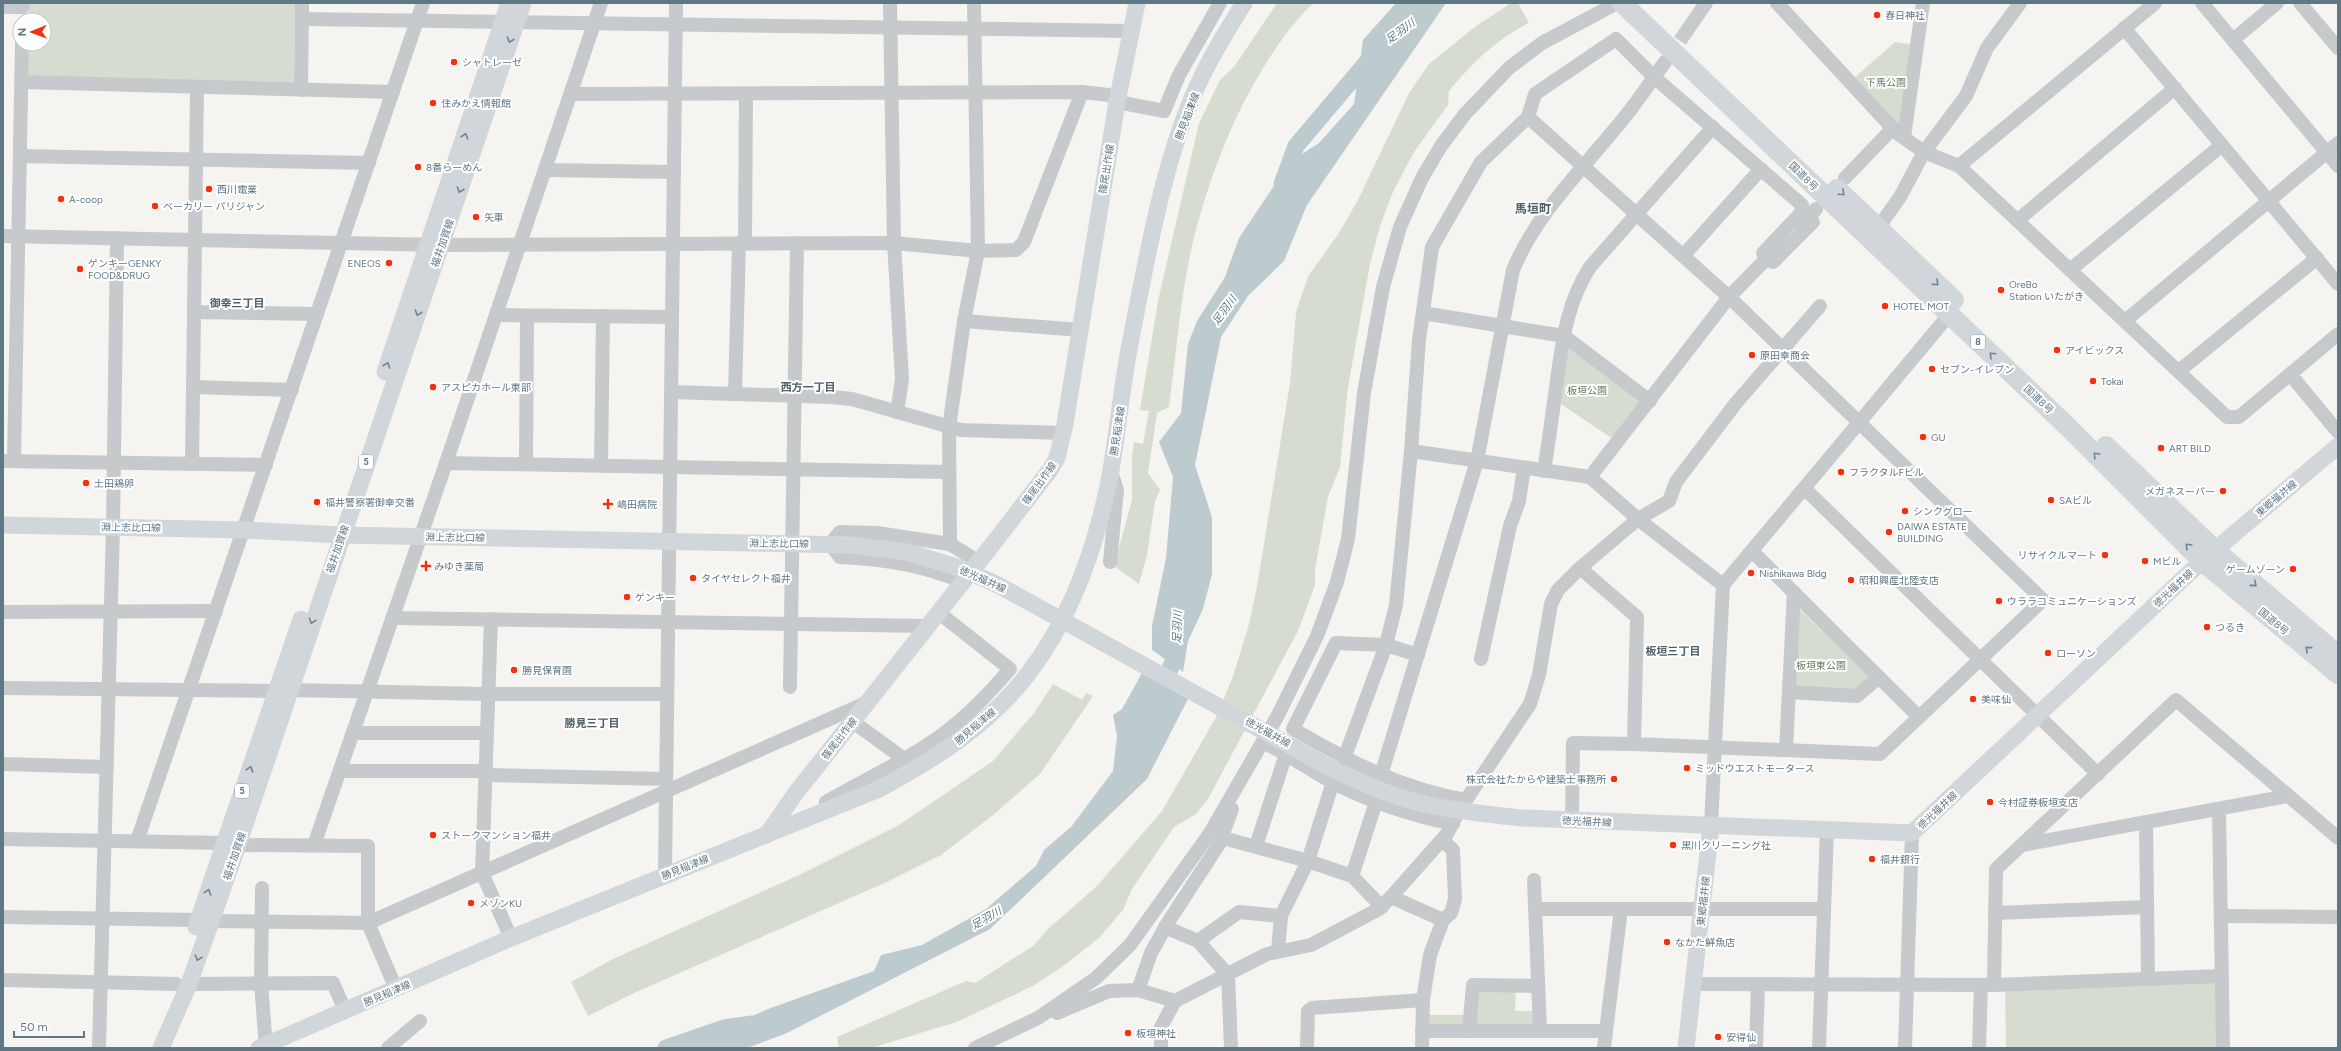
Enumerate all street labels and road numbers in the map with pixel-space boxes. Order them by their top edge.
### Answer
street label: 勝見稲津線 [1172,91,1202,142]
street label: 篠尾出作線 [1096,143,1117,195]
street label: 国道8号 [1786,159,1821,194]
street label: 福井加賀線 [428,217,457,269]
road number: 8 [1971,335,1985,349]
street label: 国道8号 [2021,382,2056,416]
street label: 勝見稲津線 [1107,405,1128,457]
road number: 5 [359,455,373,469]
street label: 篠尾出作線 [1019,459,1059,507]
street label: 東郷福井線 [2253,477,2300,519]
street label: 淵上志比口線 [101,520,161,535]
street label: 福井加賀線 [323,523,352,575]
street label: 淵上志比口線 [425,530,485,545]
street label: 淵上志比口線 [749,536,809,551]
street label: 徳光福井線 [957,563,1008,596]
street label: 徳光福井線 [2151,567,2196,610]
street label: 国道8号 [2256,605,2292,638]
street label: 勝見稲津線 [952,705,999,747]
street label: 篠尾出作線 [819,715,860,762]
street label: 徳光福井線 [1243,715,1293,750]
road number: 5 [235,784,249,798]
street label: 徳光福井線 [1915,789,1960,832]
street label: 徳光福井線 [1562,814,1612,829]
street label: 福井加賀線 [220,830,249,882]
street label: 勝見稲津線 [660,852,711,883]
street label: 東郷福井線 [1694,876,1713,927]
street label: 勝見稲津線 [362,978,413,1009]

